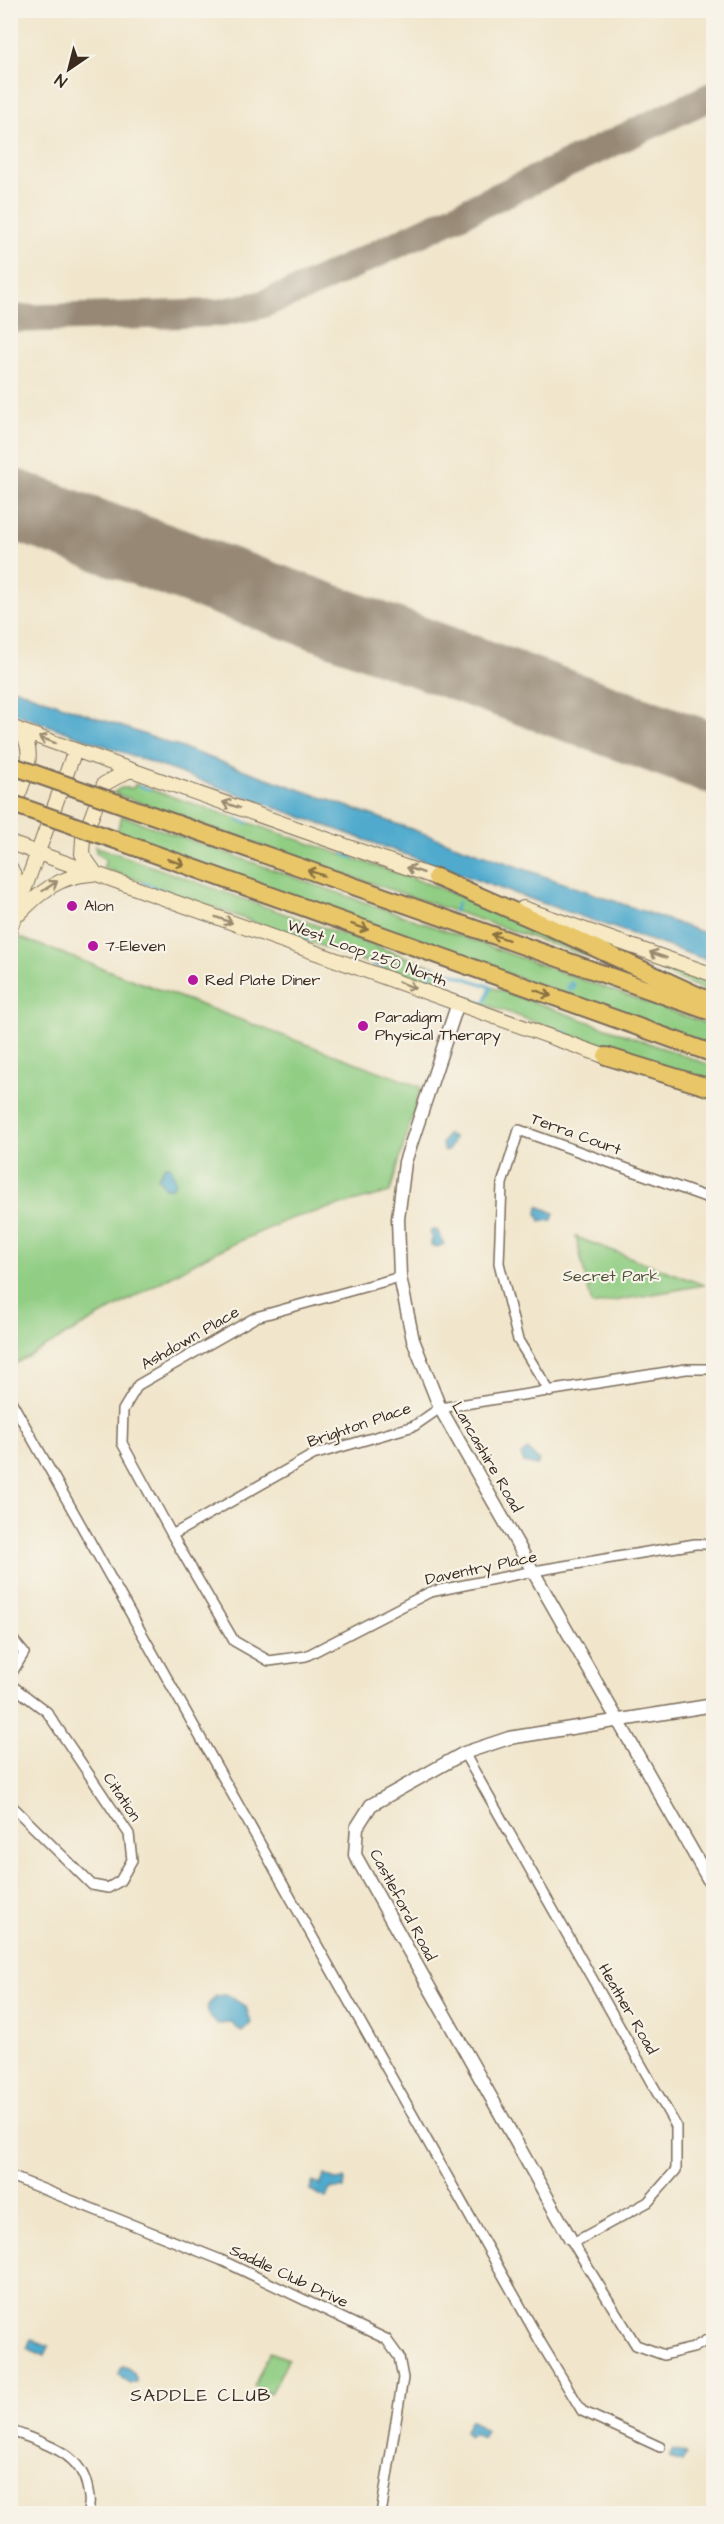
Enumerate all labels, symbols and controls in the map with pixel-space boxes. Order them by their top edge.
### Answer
north arrow [39,39,99,99]
text: N [51,69,71,92]
one-way arrow [38,734,57,745]
one-way arrow [222,799,241,810]
one-way arrow [166,857,185,868]
one-way arrow [406,863,425,874]
one-way arrow [307,866,326,877]
one-way arrow [41,880,58,892]
place label: Alon [84,895,114,917]
marker: Alon [65,899,79,913]
street label: West Loop 250 North [284,914,450,992]
one-way arrow [214,915,233,926]
one-way arrow [350,922,369,933]
one-way arrow [491,931,510,942]
place label: 7-Eleven [105,935,165,957]
marker: 7-Eleven [86,939,100,953]
one-way arrow [649,949,668,960]
place label: Red Plate Diner [205,969,321,991]
marker: Red Plate Diner [186,973,200,987]
one-way arrow [398,981,416,992]
one-way arrow [533,988,552,999]
place label: Paradigm Physical Therapy [375,1006,501,1047]
marker: Paradigm Physical Therapy [356,1019,370,1033]
street label: Terra Court [528,1107,625,1161]
park label: Secret Park [563,1265,659,1287]
street label: Ashdown Place [137,1301,244,1375]
street label: Brighton Place [304,1397,414,1454]
street label: Lancashire Road [446,1398,528,1516]
street label: Daventry Place [423,1545,539,1592]
street label: Citation [98,1768,146,1826]
street label: Castleford Road [364,1845,442,1965]
street label: Heather Road [593,1960,663,2058]
street label: Saddle Club Drive [226,2239,352,2313]
district label: SADDLE CLUB [130,2383,272,2408]

